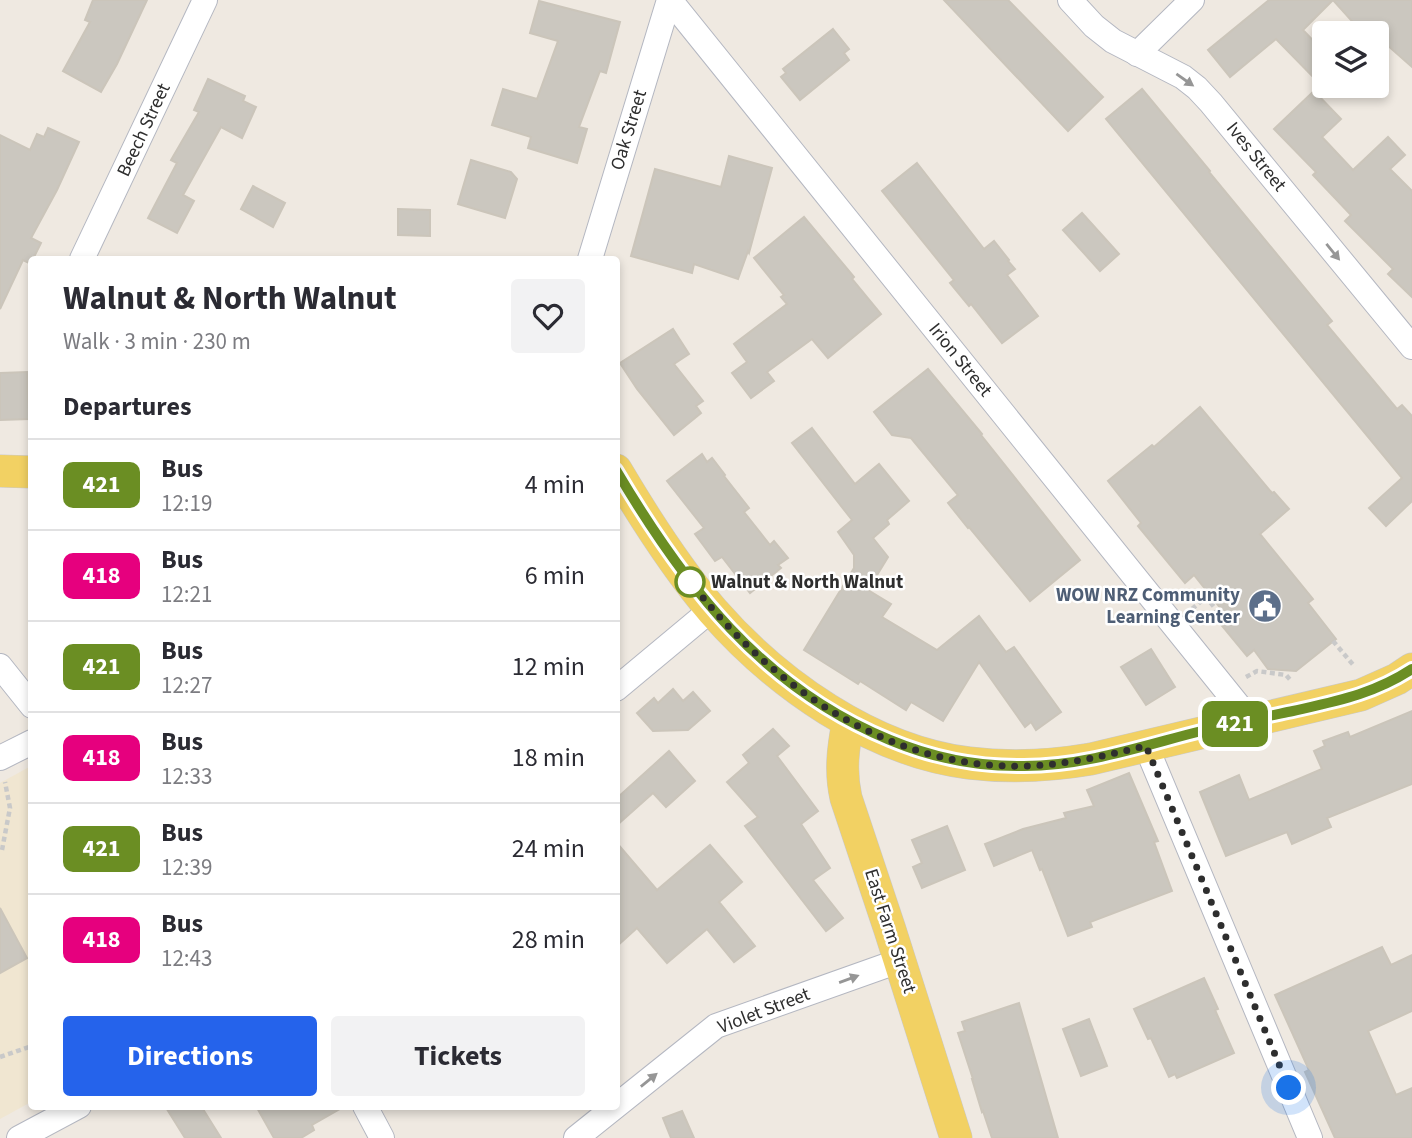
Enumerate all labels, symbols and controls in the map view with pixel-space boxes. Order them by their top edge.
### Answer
map controls [1312,21,1389,98]
button: layers [1312,21,1389,98]
one-way arrow [1176,73,1194,87]
street label: Beech Street [111,78,178,181]
street label: Oak Street [604,86,654,174]
street label: Ives Street [1220,116,1293,198]
one-way arrow [1326,242,1341,260]
text: Walnut & North Walnut [63,275,397,322]
button: heart [511,279,585,353]
street label: Irion Street [922,317,999,403]
text: Walk · 3 min · 230 m [63,325,251,358]
text: Departures [63,388,191,425]
text: Bus [161,450,203,487]
text: 4 min [525,466,585,503]
text: 421 [82,467,121,502]
text: 12:19 [161,487,212,520]
text: Bus [161,541,203,578]
text: 6 min [525,557,585,594]
text: 418 [82,558,121,593]
marker: Walnut & North Walnut [675,567,705,597]
place label: Walnut & North Walnut [711,569,903,596]
text: 12:21 [161,578,212,611]
place label: WOW NRZ Community Learning Center [1056,582,1240,631]
public building icon: WOW NRZ Community Learning Center [1246,587,1284,625]
text: Bus [161,632,203,669]
text: 12 min [512,648,585,685]
text: 421 [82,649,121,684]
text: 12:27 [161,669,212,702]
line badge: 421 [1195,701,1275,747]
text: 421 [1216,706,1254,741]
text: Bus [161,723,203,760]
text: 18 min [512,739,585,776]
text: 418 [82,740,121,775]
text: 12:33 [161,760,212,793]
text: Bus [161,814,203,851]
text: 24 min [512,830,585,867]
text: 421 [82,831,121,866]
text: 12:39 [161,851,212,884]
street label: East Farm Street [857,865,923,997]
text: Bus [161,905,203,942]
text: 28 min [512,921,585,958]
text: 418 [82,922,121,957]
text: 12:43 [161,942,212,975]
one-way arrow [839,973,860,984]
street label: Violet Street [714,981,814,1041]
button: Directions [63,1016,317,1096]
button: Tickets [331,1016,585,1096]
your location [1271,1070,1306,1105]
one-way arrow [640,1073,657,1088]

